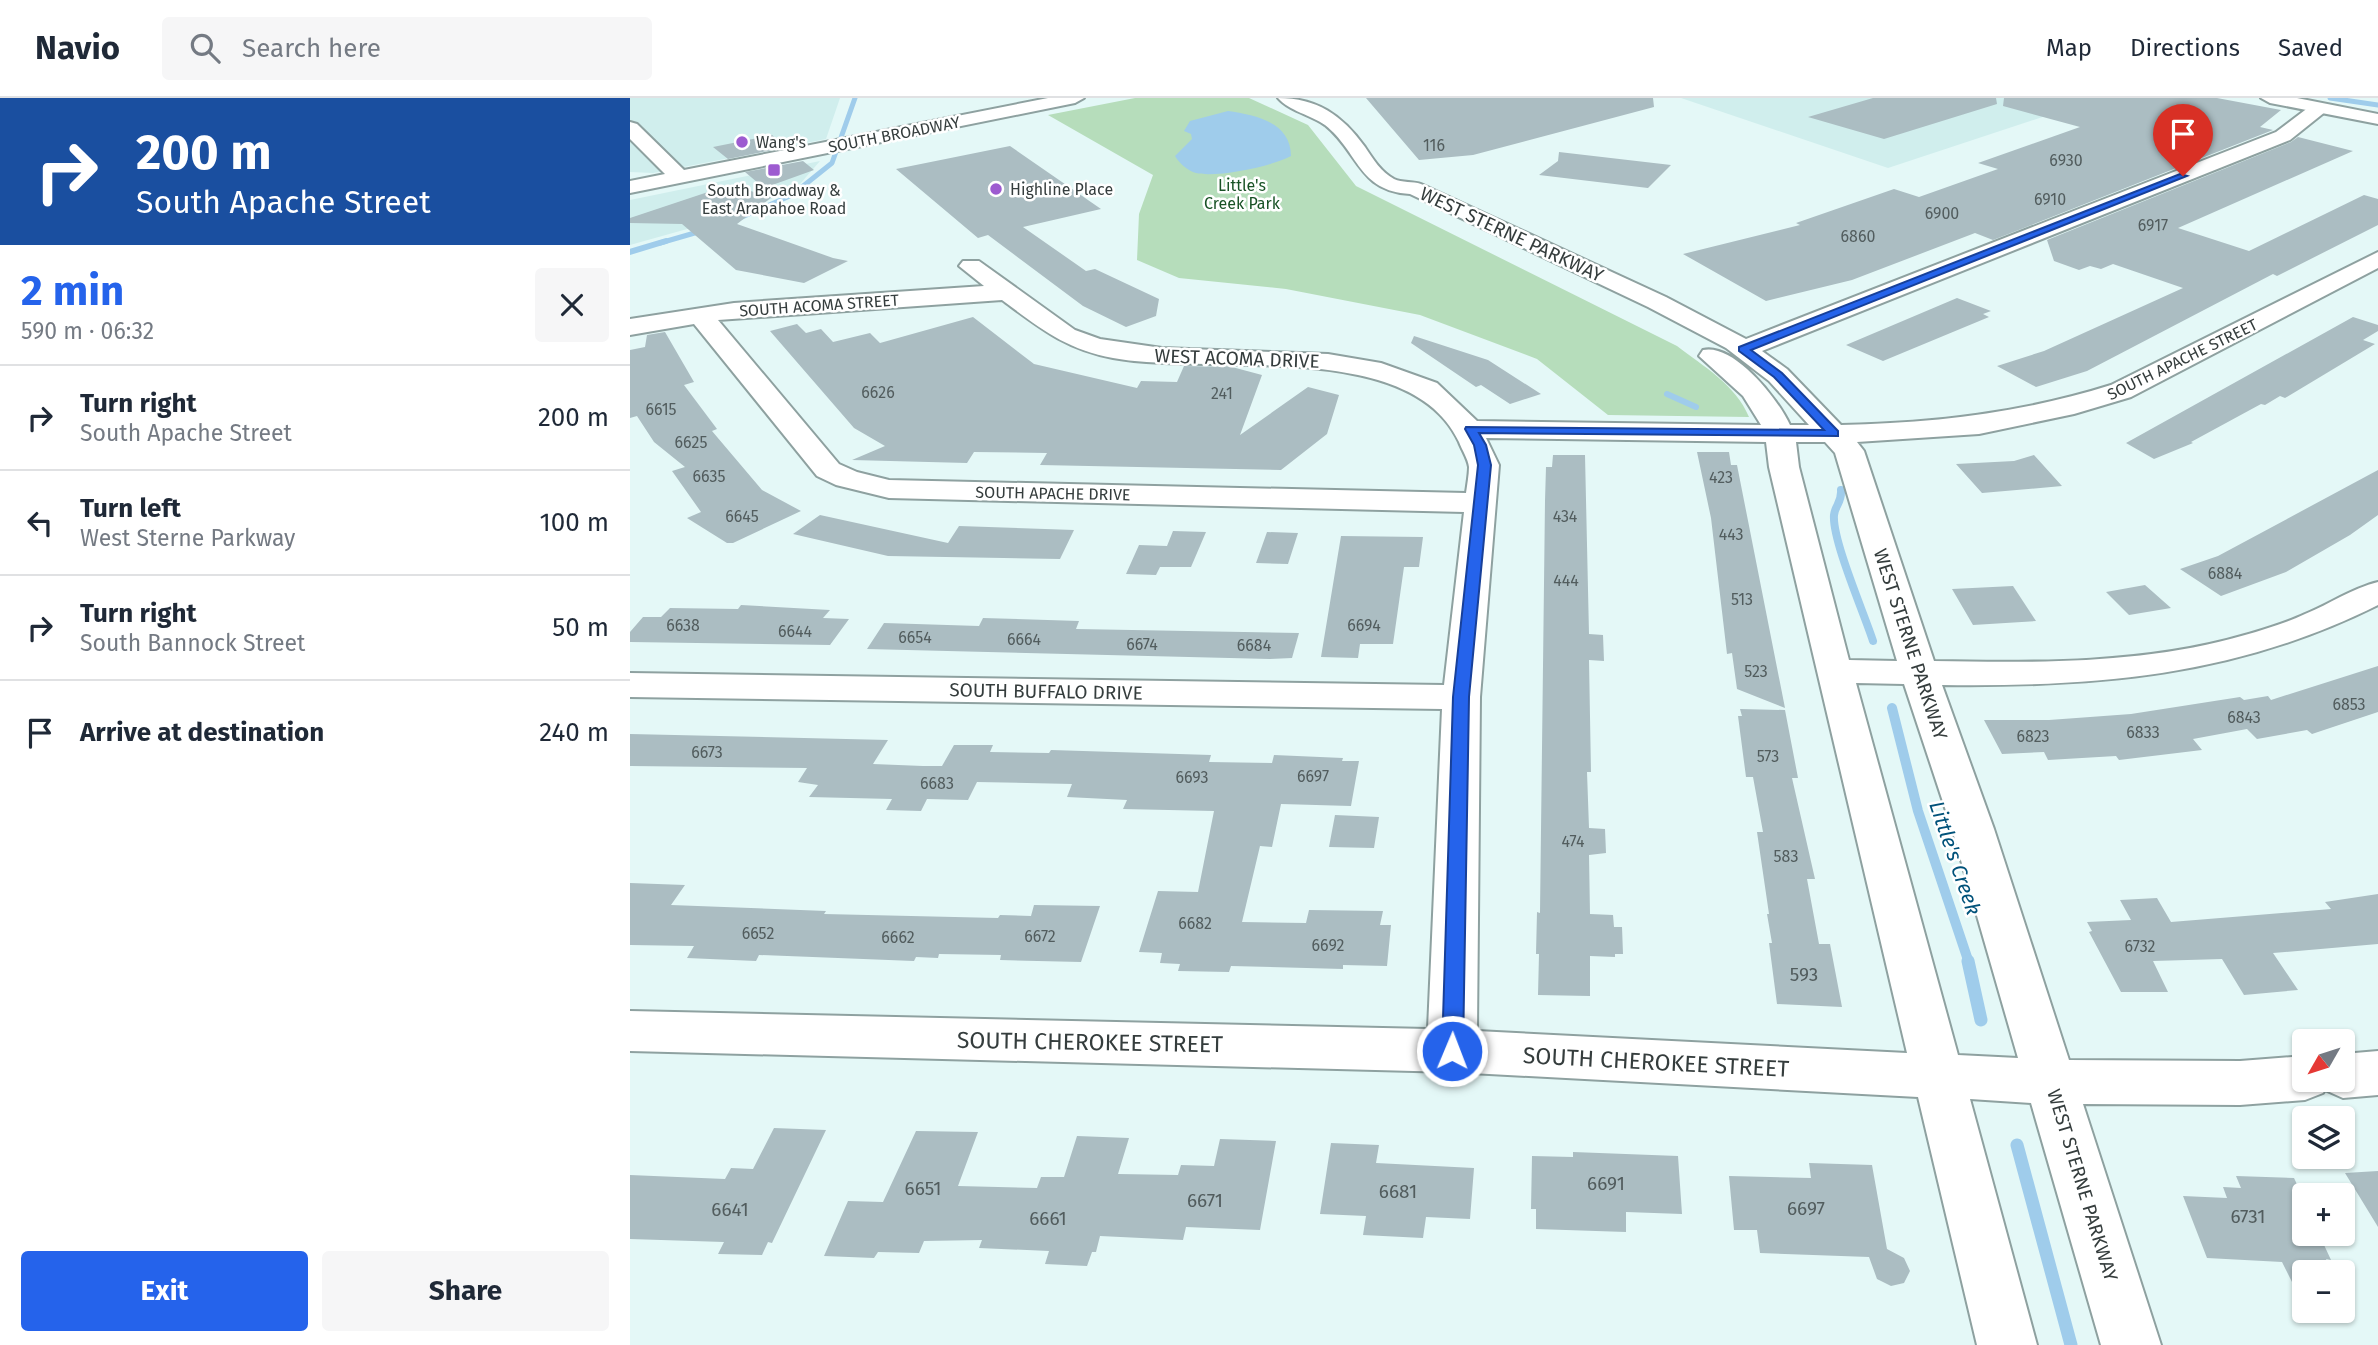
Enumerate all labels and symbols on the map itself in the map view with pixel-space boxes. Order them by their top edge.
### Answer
pin [2153,104,2213,176]
street label: SOUTH BROADWAY [827,112,962,157]
place label: Wang's [756,133,806,152]
marker: Wang's [734,134,750,150]
house number: 116 [1423,136,1445,155]
house number: 6930 [2049,151,2083,170]
marker: South Broadway & East Arapahoe Road [766,162,782,178]
park label: Little's Creek Park [1204,176,1281,213]
place label: Highline Place [1010,180,1113,199]
place label: South Broadway & East Arapahoe Road [702,181,846,218]
marker: Highline Place [988,181,1004,197]
street label: WEST STERNE PARKWAY [1416,182,1608,287]
house number: 6910 [2034,190,2066,209]
house number: 6900 [1925,204,1959,223]
house number: 6917 [2138,216,2168,235]
house number: 6860 [1841,227,1875,246]
street label: SOUTH ACOMA STREET [739,290,900,321]
street label: SOUTH APACHE STREET [2104,315,2261,404]
street label: WEST ACOMA DRIVE [1154,344,1320,373]
house number: 6626 [861,383,895,402]
house number: 241 [1211,384,1233,403]
house number: 6615 [645,400,677,419]
house number: 6625 [675,433,707,452]
house number: 6635 [693,467,725,486]
house number: 423 [1709,468,1733,487]
street label: SOUTH APACHE DRIVE [975,483,1131,504]
house number: 6645 [725,507,759,526]
house number: 434 [1553,507,1578,526]
house number: 443 [1719,525,1743,544]
street label: WEST STERNE PARKWAY [1869,546,1952,743]
house number: 6884 [2208,564,2243,583]
house number: 444 [1553,571,1579,590]
house number: 513 [1731,590,1753,609]
house number: 6638 [666,616,700,635]
house number: 6694 [1347,616,1381,635]
house number: 6644 [778,622,813,641]
house number: 6654 [898,628,932,647]
house number: 6664 [1007,630,1042,649]
house number: 6674 [1126,635,1158,654]
house number: 6684 [1237,636,1272,655]
house number: 523 [1744,662,1768,681]
street label: SOUTH BUFFALO DRIVE [949,678,1143,705]
house number: 6853 [2332,695,2366,714]
house number: 6843 [2227,708,2261,727]
house number: 6833 [2126,723,2160,742]
house number: 6823 [2016,727,2050,746]
house number: 6673 [691,743,723,762]
house number: 573 [1757,747,1779,766]
house number: 6697 [1297,767,1329,786]
house number: 6693 [1176,768,1208,787]
house number: 6683 [920,774,954,793]
water label: Little's Creek [1923,798,1987,918]
house number: 474 [1561,832,1585,851]
house number: 583 [1774,847,1798,866]
house number: 6682 [1178,914,1212,933]
house number: 6652 [742,924,774,943]
house number: 6672 [1024,927,1056,946]
house number: 6662 [881,928,915,947]
house number: 6692 [1312,936,1344,955]
house number: 6732 [2125,937,2155,956]
house number: 593 [1790,963,1818,986]
position arrow [1415,1014,1489,1088]
street label: SOUTH CHEROKEE STREET [957,1026,1224,1058]
north arrow [2292,1029,2356,1092]
street label: SOUTH CHEROKEE STREET [1522,1041,1790,1083]
street label: WEST STERNE PARKWAY [2042,1086,2123,1284]
house number: 6691 [1587,1172,1625,1195]
house number: 6651 [905,1177,941,1200]
house number: 6681 [1379,1180,1417,1203]
house number: 6671 [1187,1189,1223,1212]
house number: 6697 [1787,1197,1825,1220]
house number: 6641 [711,1198,749,1221]
house number: 6731 [2230,1205,2266,1228]
house number: 6661 [1029,1207,1067,1230]

